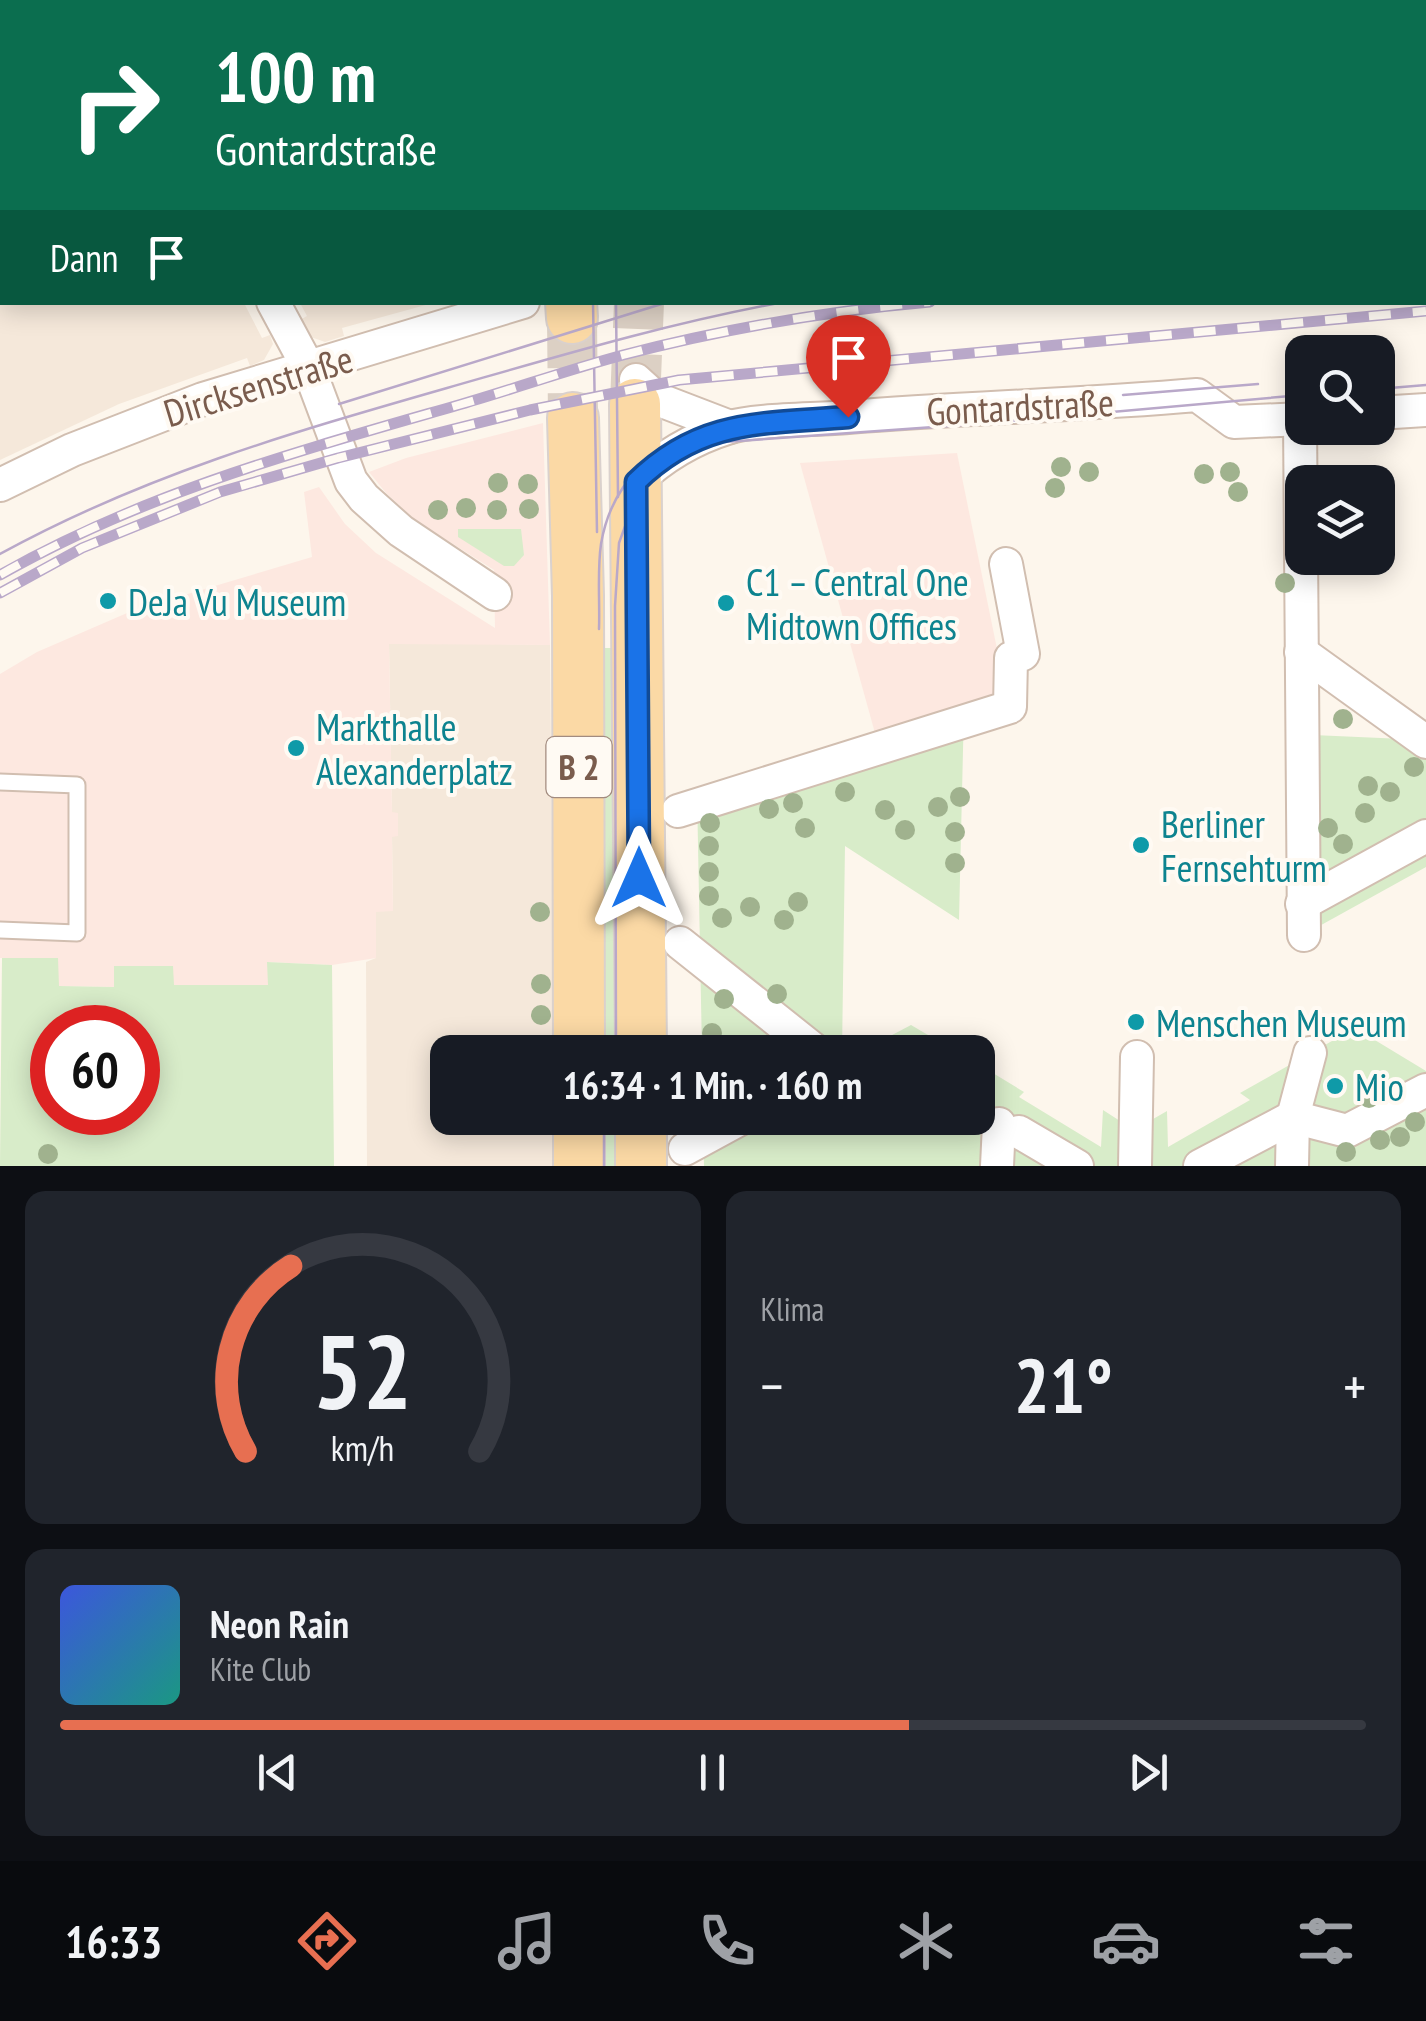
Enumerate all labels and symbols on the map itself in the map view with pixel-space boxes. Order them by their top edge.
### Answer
pin [806,315,891,418]
street label: Dircksenstraße [157,333,359,437]
street label: Gontardstraße [925,377,1115,435]
place label: C1 – Central One Midtown Offices [746,557,969,650]
place label: DeJa Vu Museum [128,577,346,626]
marker: DeJa Vu Museum [97,590,119,612]
marker: C1 – Central One Midtown Offices [715,592,737,614]
place label: Markthalle Alexanderplatz [316,702,513,795]
marker: Markthalle Alexanderplatz [285,737,307,759]
road number: B 2 [546,737,612,797]
place label: Berliner Fernsehturm [1161,799,1327,892]
position arrow [587,826,691,930]
marker: Berliner Fernsehturm [1130,834,1152,856]
place label: Menschen Museum [1156,998,1407,1047]
speed limit sign: 60 [30,1005,160,1135]
marker: Menschen Museum [1125,1011,1147,1033]
place label: Mio [1355,1062,1404,1111]
marker: Mio [1324,1075,1346,1097]

